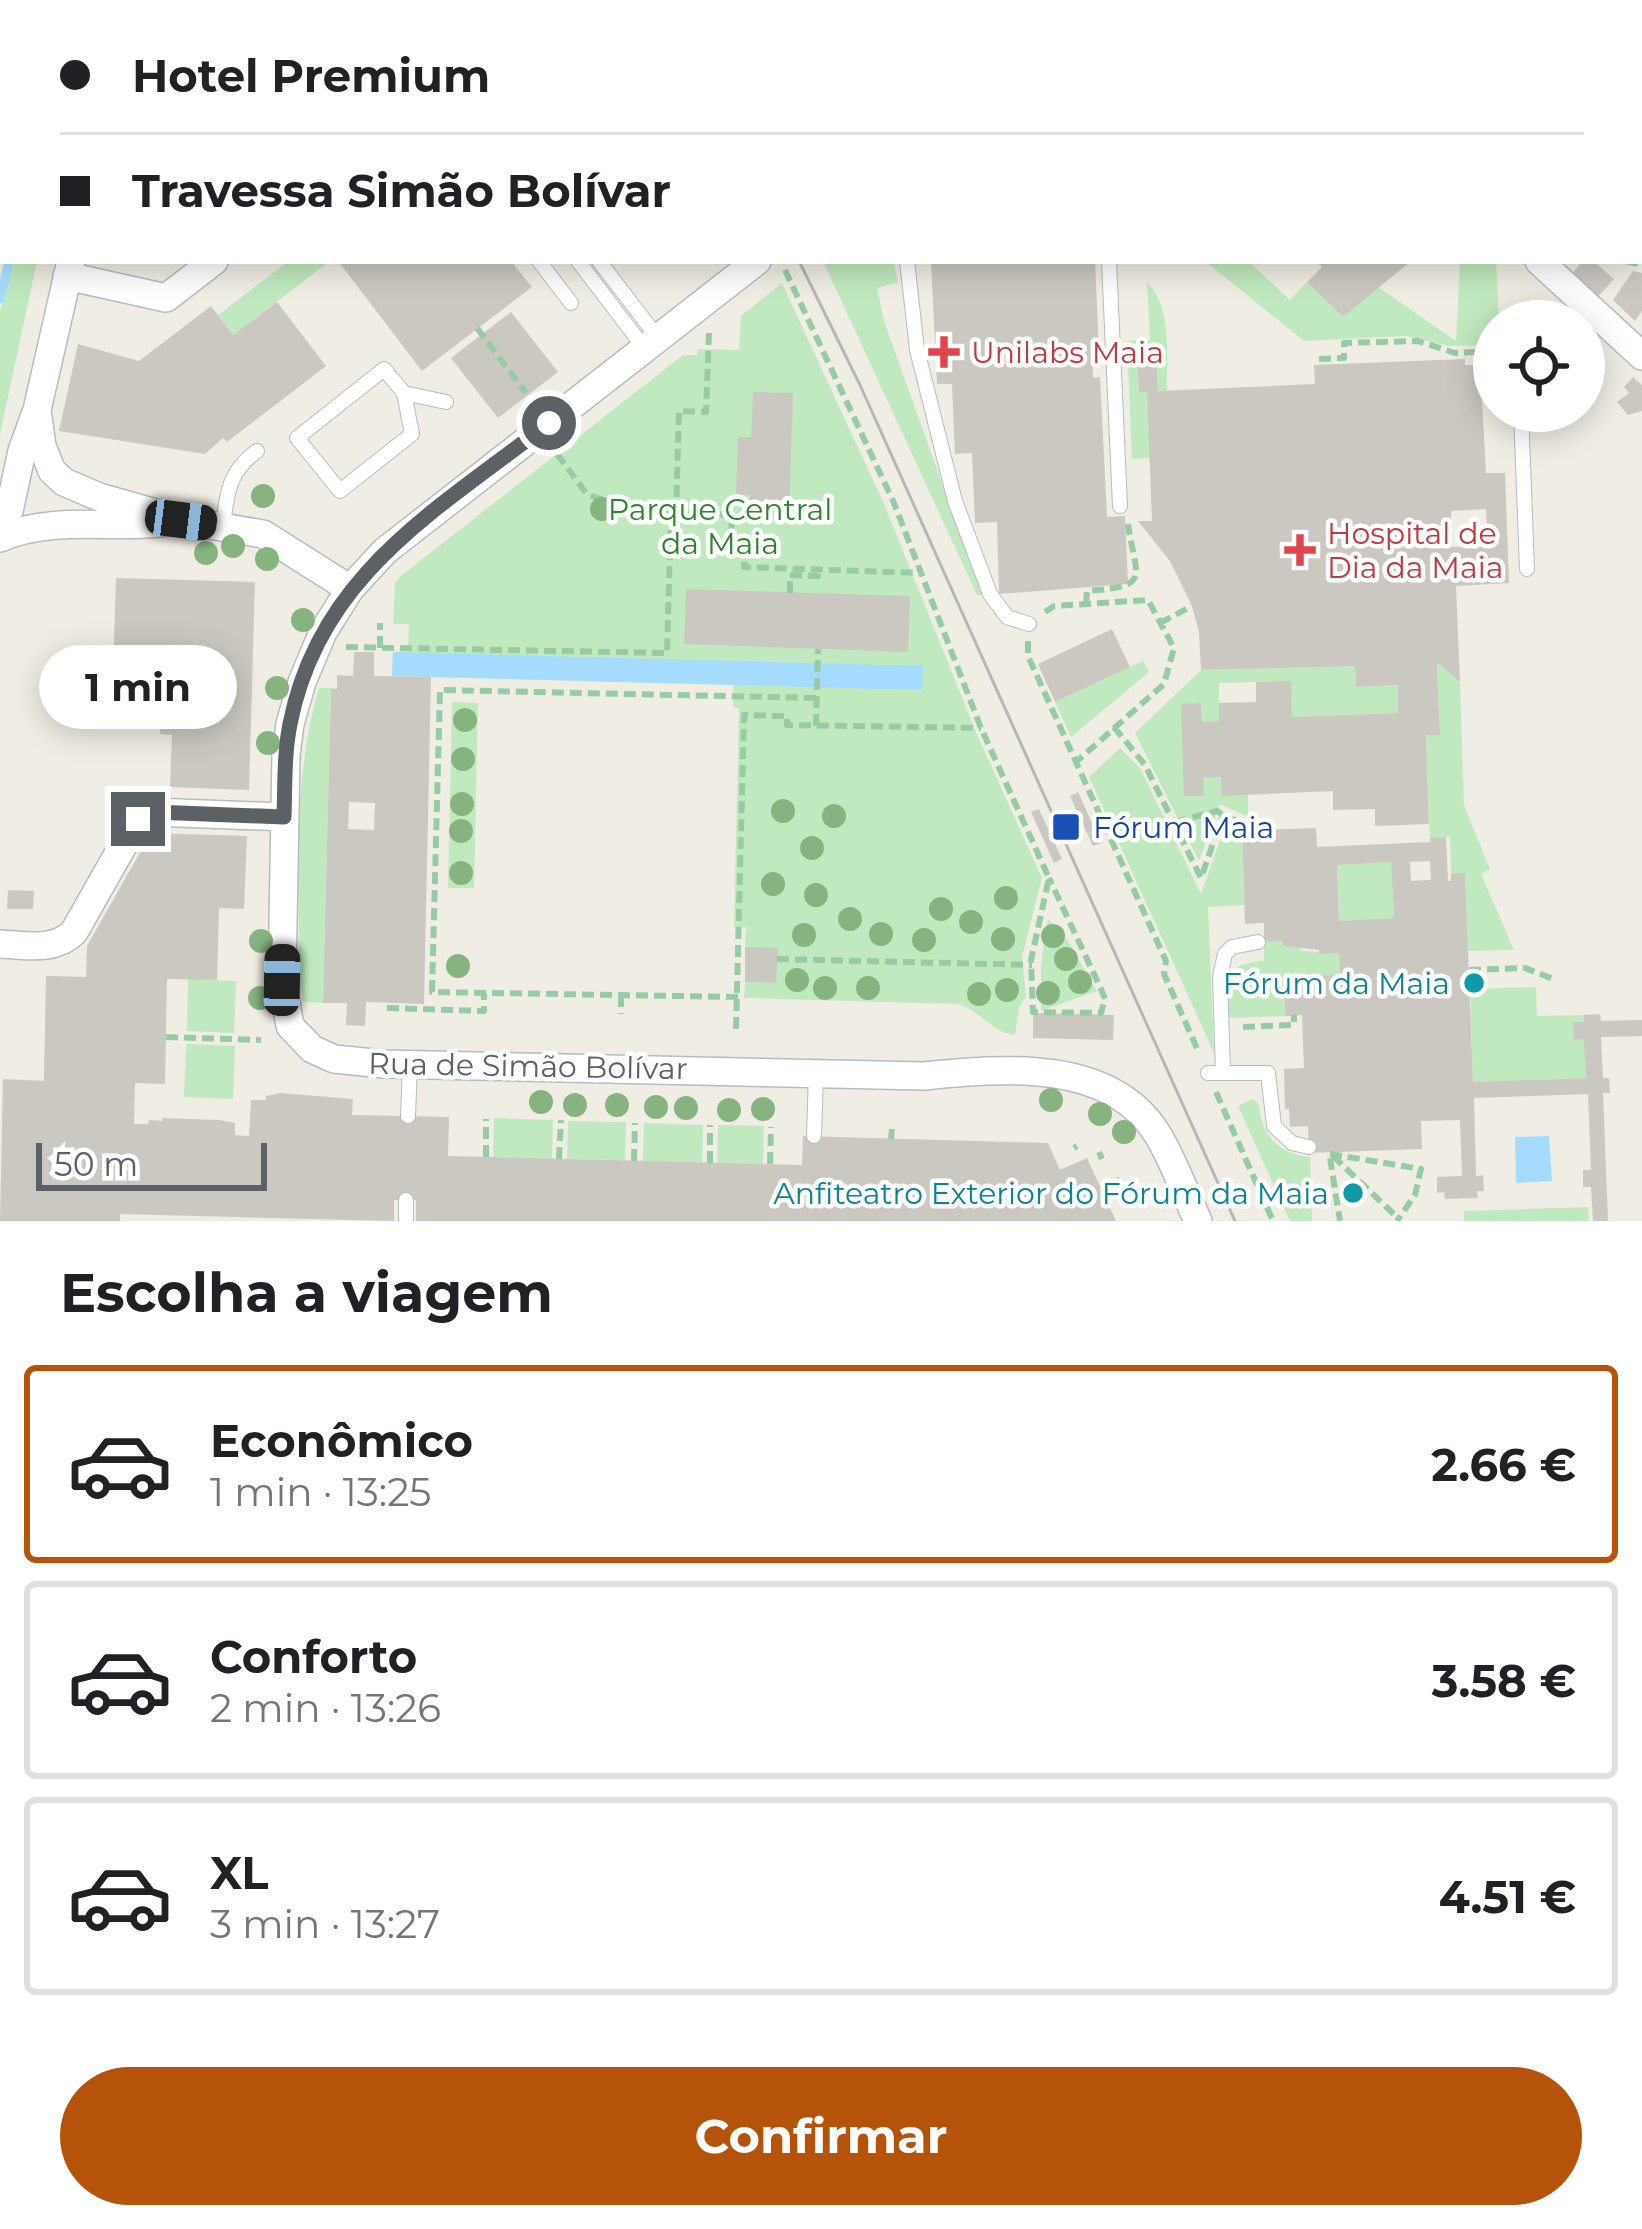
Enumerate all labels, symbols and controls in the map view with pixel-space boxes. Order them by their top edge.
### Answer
text: Hotel Premium [132,48,490,103]
text: Travessa Simão Bolívar [132,163,671,218]
map controls [1473,300,1605,432]
button: locate [1473,300,1605,432]
place label: Unilabs Maia [971,334,1164,371]
marker: Unilabs Maia [928,336,960,368]
route start [522,396,576,450]
park label: Parque Central da Maia [608,491,832,562]
car [143,498,219,542]
place label: Hospital de Dia da Maia [1327,515,1503,586]
marker: Hospital de Dia da Maia [1284,534,1316,566]
callout: 1 min [39,645,237,729]
text: 1 min [85,663,191,711]
route end [111,792,165,846]
place label: Fórum Maia [1093,809,1274,846]
marker: Fórum Maia [1050,811,1082,843]
car [263,944,301,1016]
place label: Fórum da Maia [1223,965,1450,1002]
marker: Fórum da Maia [1461,970,1487,996]
street label: Rua de Simão Bolívar [368,1045,688,1087]
scale bar [36,1137,267,1190]
text: 50 m [54,1144,138,1184]
place label: Anfiteatro Exterior do Fórum da Maia [773,1175,1329,1212]
marker: Anfiteatro Exterior do Fórum da Maia [1340,1180,1366,1206]
text: Escolha a viagem [60,1260,553,1326]
icon: car [66,1410,174,1518]
text: Econômico [210,1413,473,1468]
text: 2.66 € [1431,1437,1576,1492]
text: 1 min · 13:25 [210,1468,431,1516]
icon: car [66,1626,174,1734]
text: Conforto [210,1629,417,1684]
text: 3.58 € [1432,1653,1576,1708]
text: 2 min · 13:26 [210,1684,441,1732]
icon: car [66,1842,174,1950]
text: XL [210,1845,268,1900]
text: 4.51 € [1439,1869,1576,1924]
text: 3 min · 13:27 [210,1900,440,1948]
button: Confirmar [60,2067,1582,2205]

